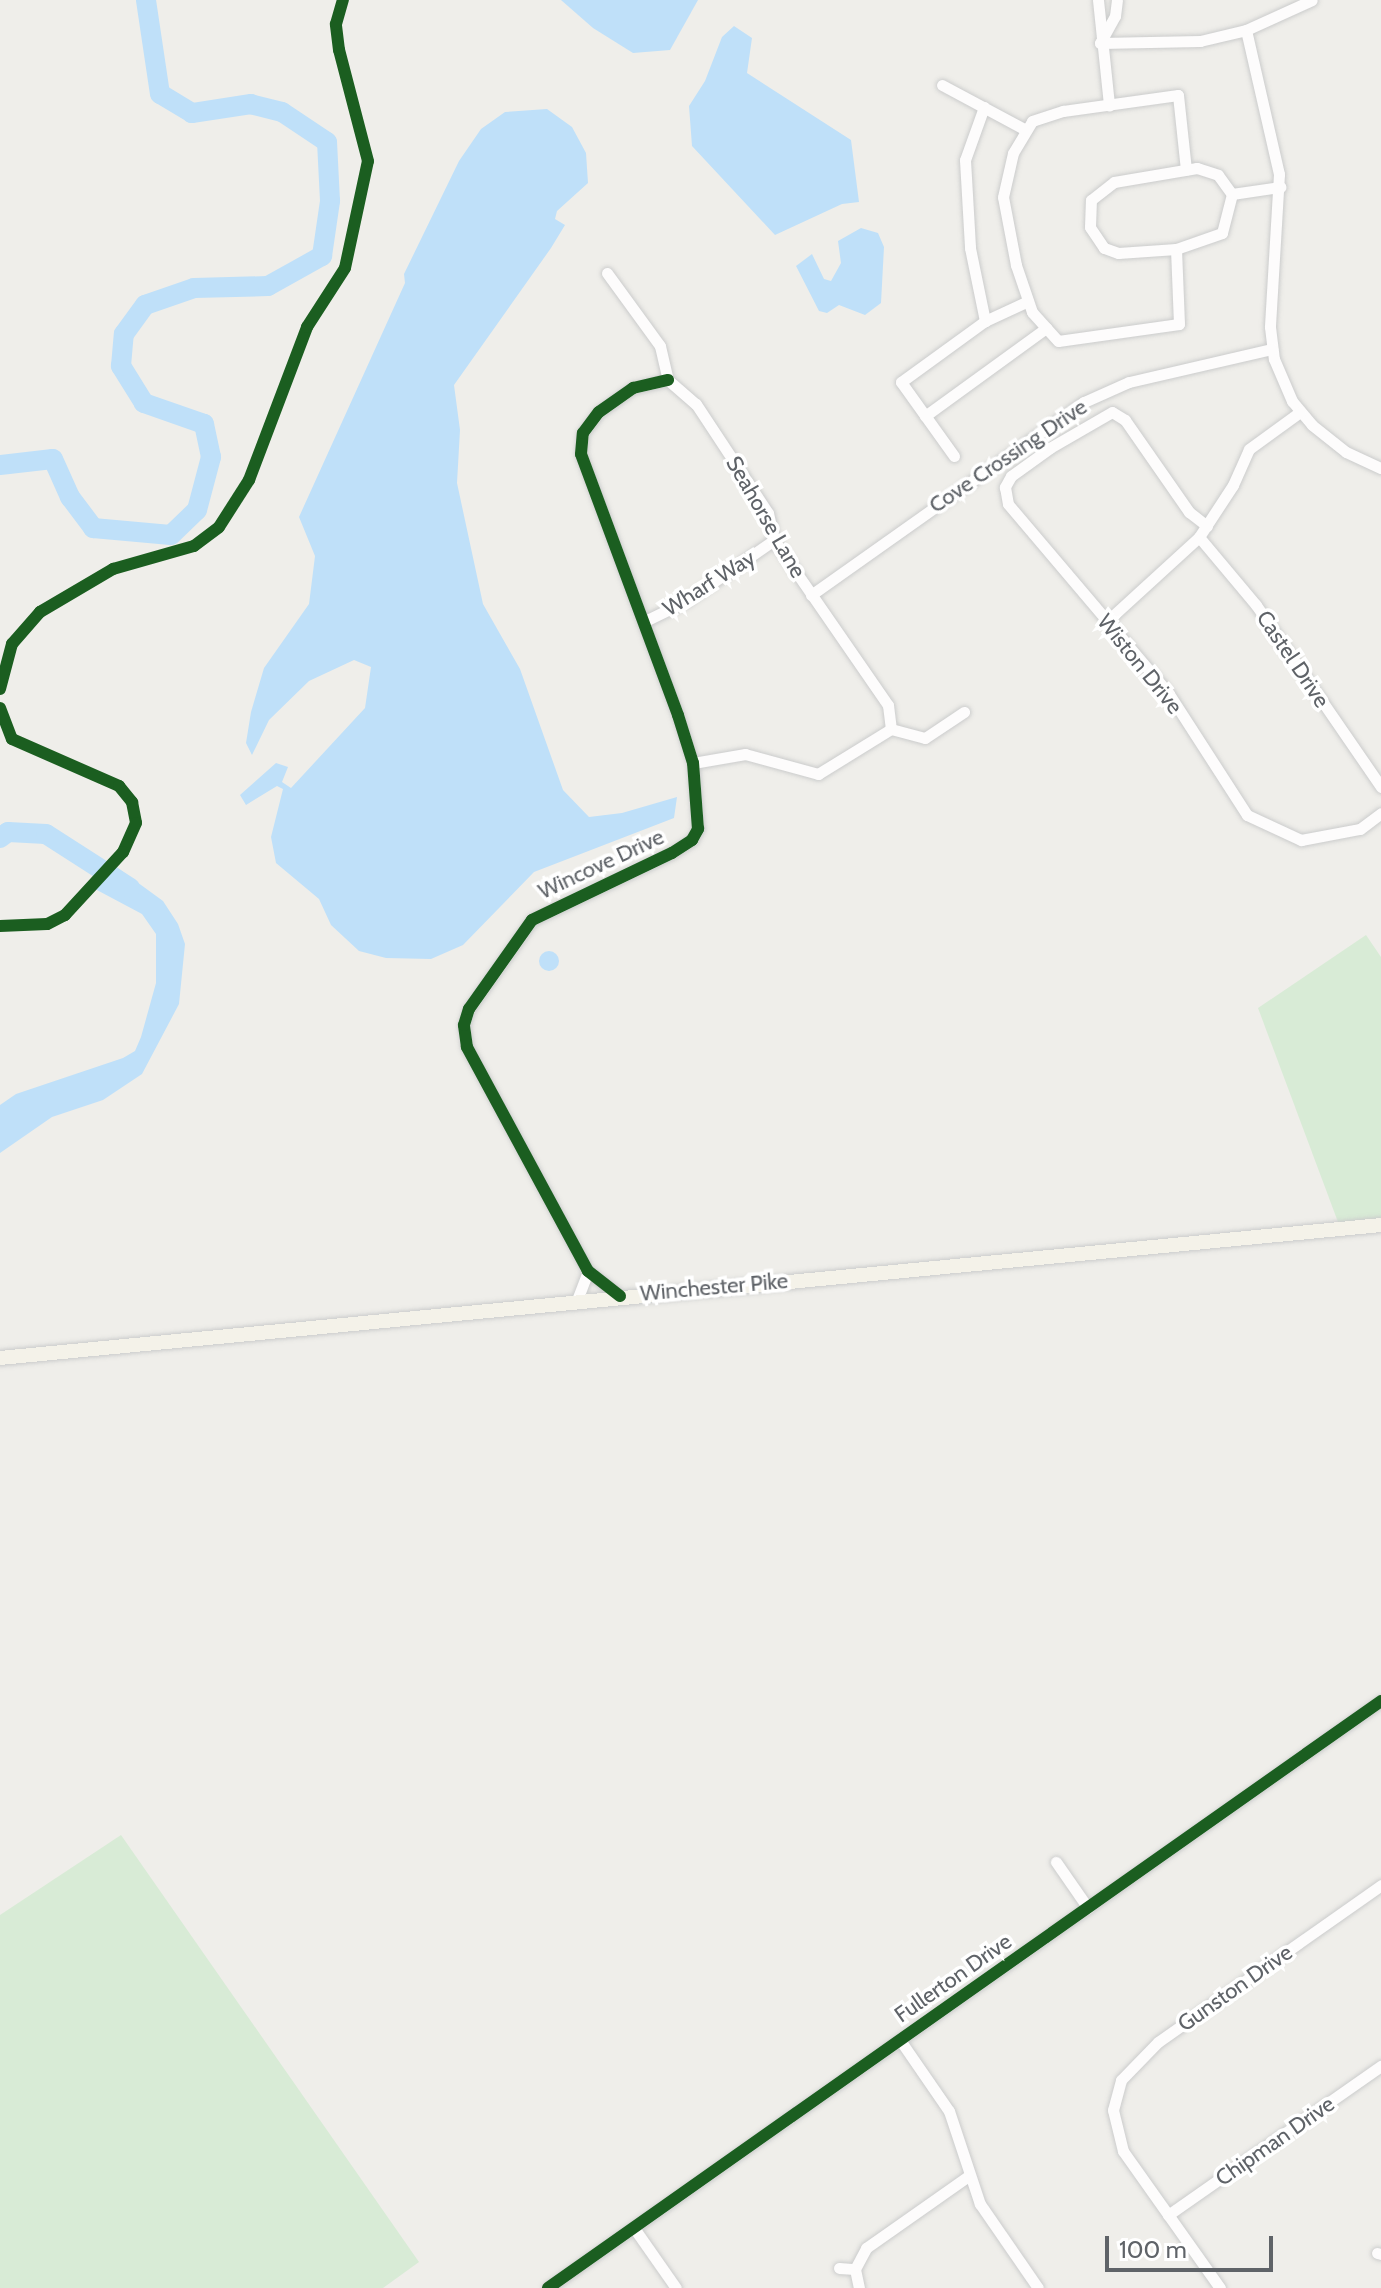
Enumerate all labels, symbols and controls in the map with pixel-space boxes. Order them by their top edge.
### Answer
street label: Cove Crossing Drive [924,393,1092,519]
street label: Seahorse Lane [721,451,811,583]
street label: Wharf Way [658,544,760,622]
street label: Castel Drive [1251,605,1335,713]
street label: Wiston Drive [1092,609,1188,719]
street label: Wincove Drive [534,823,668,905]
street label: Winchester Pike [639,1267,789,1307]
street label: Fullerton Drive [889,1928,1017,2028]
street label: Gunston Drive [1173,1939,1297,2037]
street label: Chipman Drive [1211,2090,1339,2192]
scale bar [1109,2220,1277,2270]
text: 100 m [1119,2235,1187,2264]

